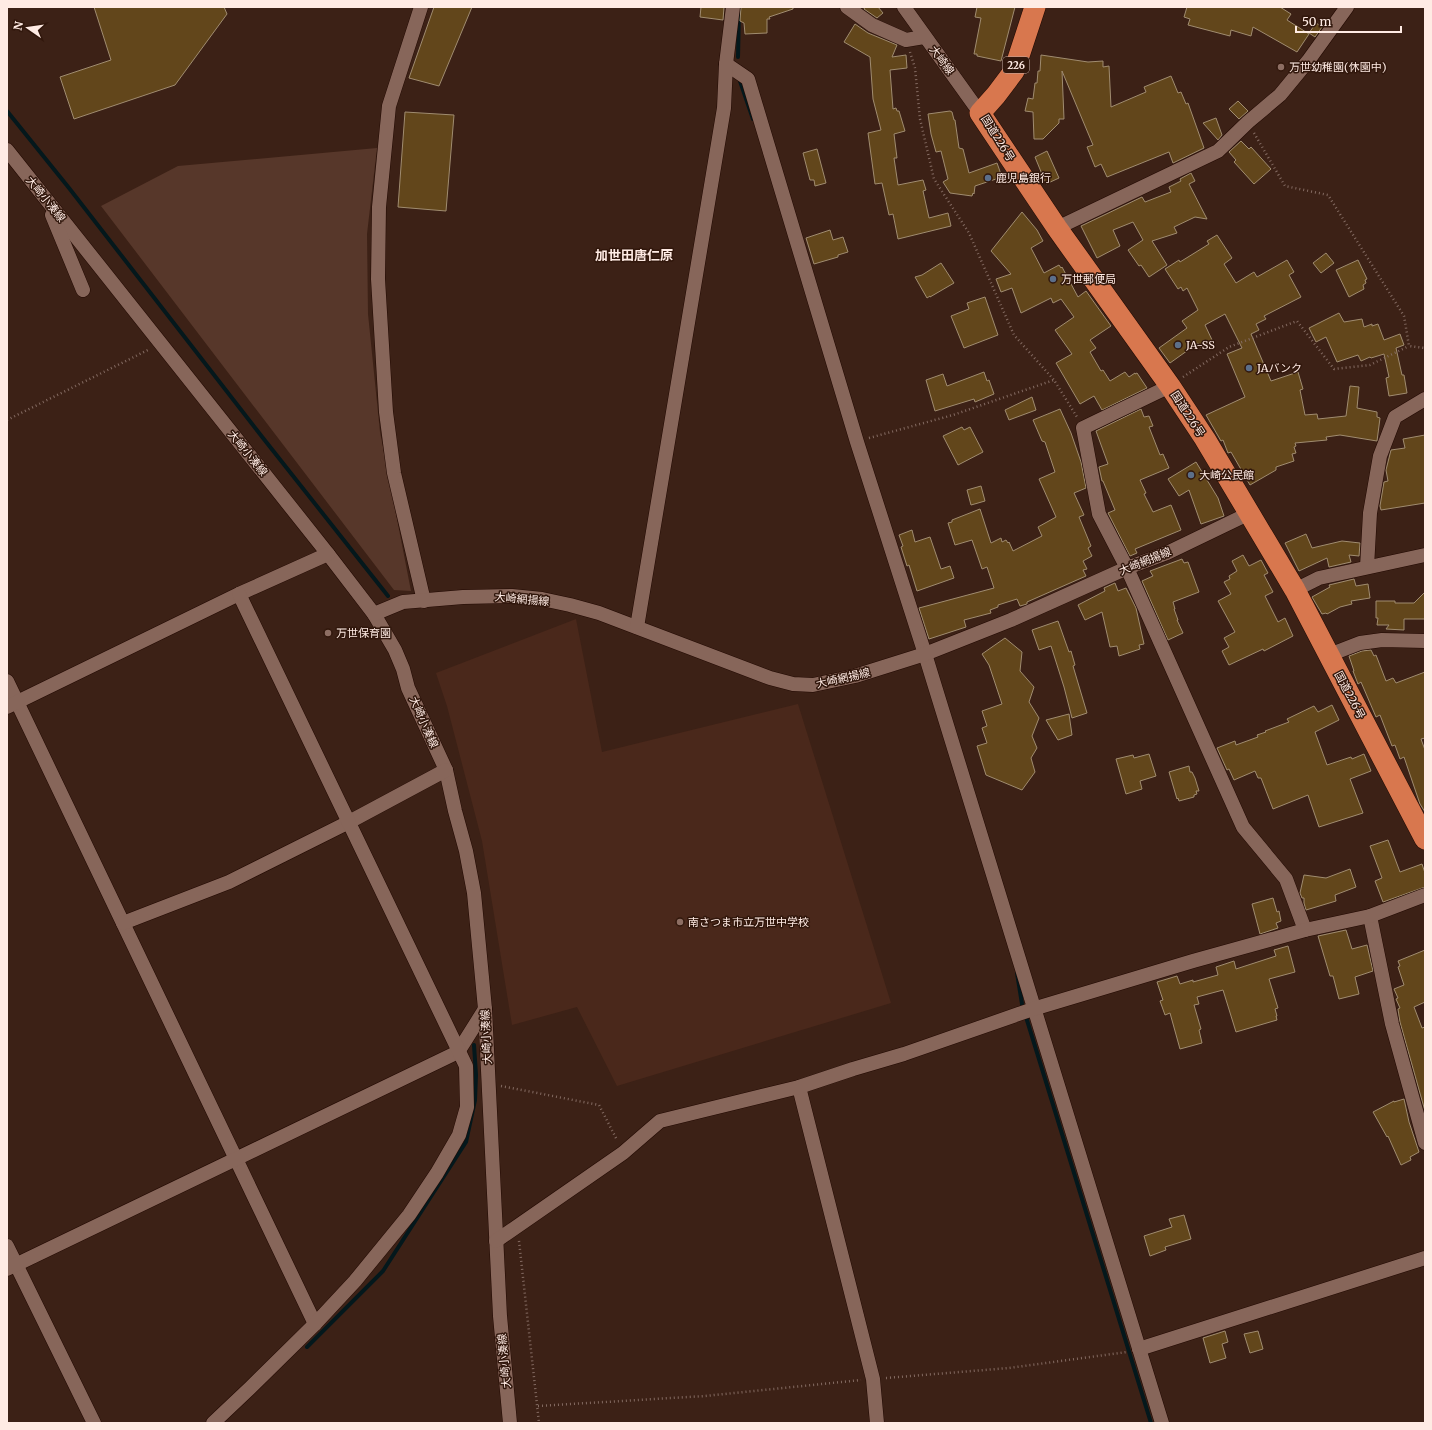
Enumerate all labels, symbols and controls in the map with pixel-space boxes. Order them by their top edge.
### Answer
north arrow [8,8,48,48]
scale bar [1296,8,1401,34]
text: 50 m [1302,14,1331,29]
text: N [10,20,26,32]
street label: 大崎線 [926,43,958,77]
road number: 226 [1003,57,1029,73]
place label: 万世幼稚園(休園中) [1289,60,1386,74]
marker: 万世幼稚園(休園中) [1276,62,1286,72]
street label: 国道226号 [978,112,1018,164]
place label: 鹿児島銀行 [996,171,1051,185]
street label: 大崎小湊線 [23,173,69,225]
marker: 鹿児島銀行 [983,173,993,183]
district label: 加世田唐仁原 [595,247,673,264]
place label: 万世郵便局 [1061,272,1116,286]
marker: 万世郵便局 [1048,274,1058,284]
place label: JA-SS [1185,338,1215,352]
marker: JA-SS [1173,340,1183,350]
place label: JAバンク [1256,361,1302,375]
marker: JAバンク [1244,363,1254,373]
street label: 国道226号 [1168,388,1208,440]
street label: 大崎小湊線 [225,427,271,479]
place label: 大崎公民館 [1199,468,1254,482]
marker: 大崎公民館 [1186,470,1196,480]
street label: 大崎網揚線 [1117,544,1173,578]
street label: 大崎網揚線 [494,590,550,608]
place label: 万世保育園 [336,626,391,640]
marker: 万世保育園 [323,628,333,638]
street label: 大崎網揚線 [815,665,871,691]
street label: 国道226号 [1332,669,1368,721]
street label: 大崎小湊線 [406,694,442,750]
place label: 南さつま市立万世中学校 [688,915,809,929]
marker: 南さつま市立万世中学校 [675,917,685,927]
street label: 大崎小湊線 [478,1009,494,1065]
street label: 大崎小湊線 [495,1333,513,1389]

